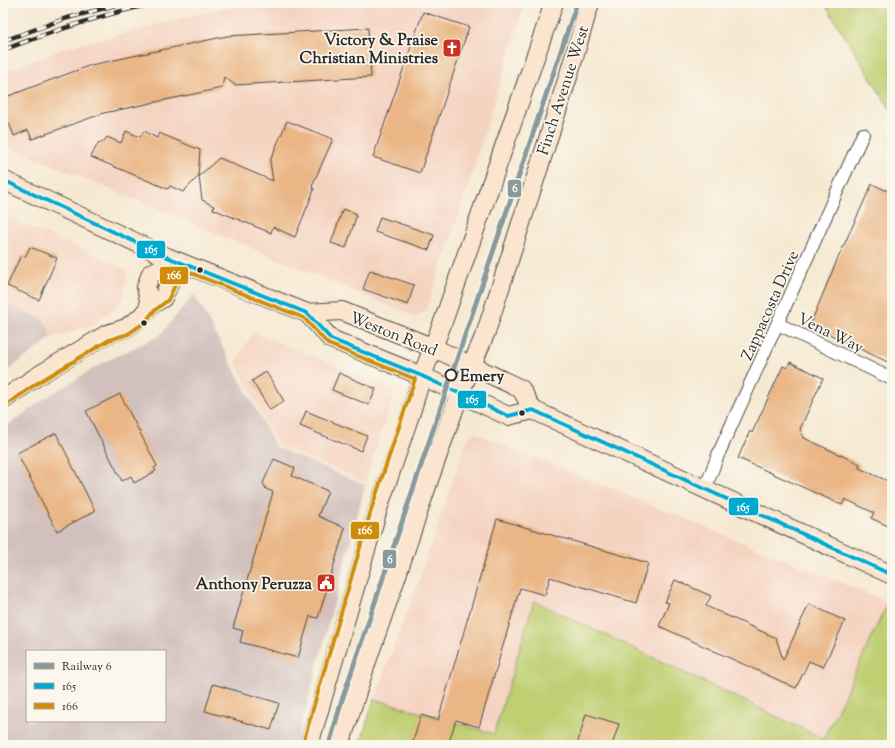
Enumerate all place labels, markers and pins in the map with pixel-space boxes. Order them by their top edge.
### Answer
place label: Victory & Praise Christian Ministries [300,30,439,71]
church icon: Victory & Praise Christian Ministries [441,37,463,59]
unlabelled marker [195,265,205,275]
unlabelled marker [139,318,149,328]
place label: Emery [460,366,504,389]
marker: Emery [444,368,458,382]
unlabelled marker [517,408,527,418]
public building icon: Anthony Peruzza [315,572,337,594]
place label: Anthony Peruzza [195,574,313,597]

